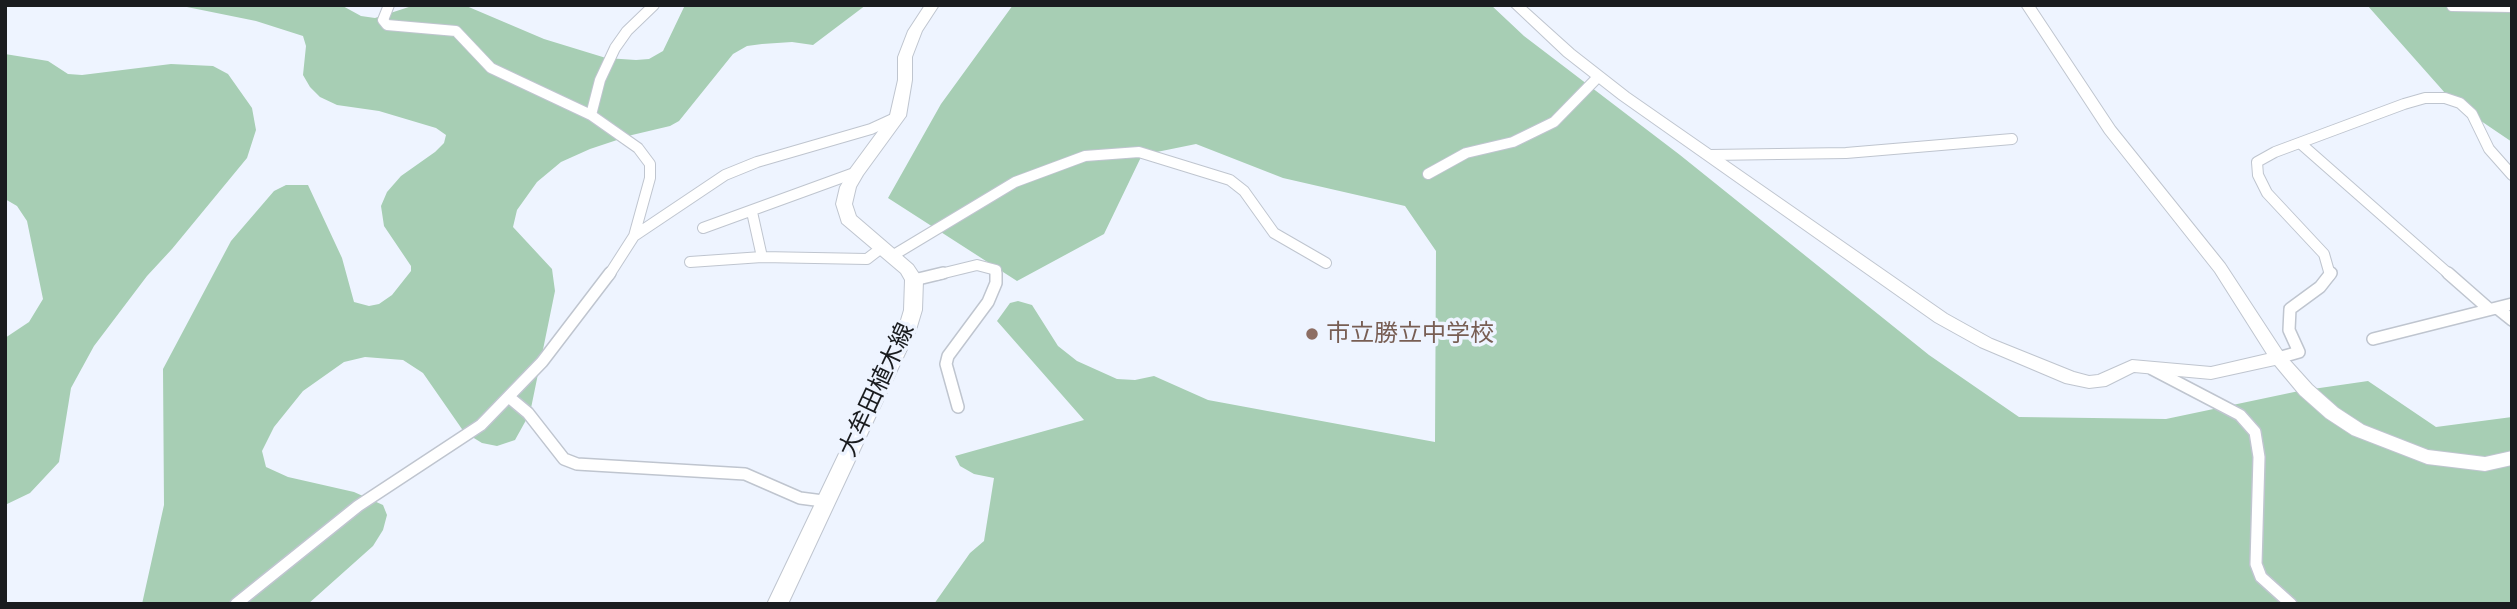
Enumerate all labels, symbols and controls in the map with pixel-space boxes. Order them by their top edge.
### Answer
street label: 大牟田植木線 [834,319,920,461]
place label: 市立勝立中学校 [1326,320,1494,348]
marker: 市立勝立中学校 [1304,326,1320,342]

